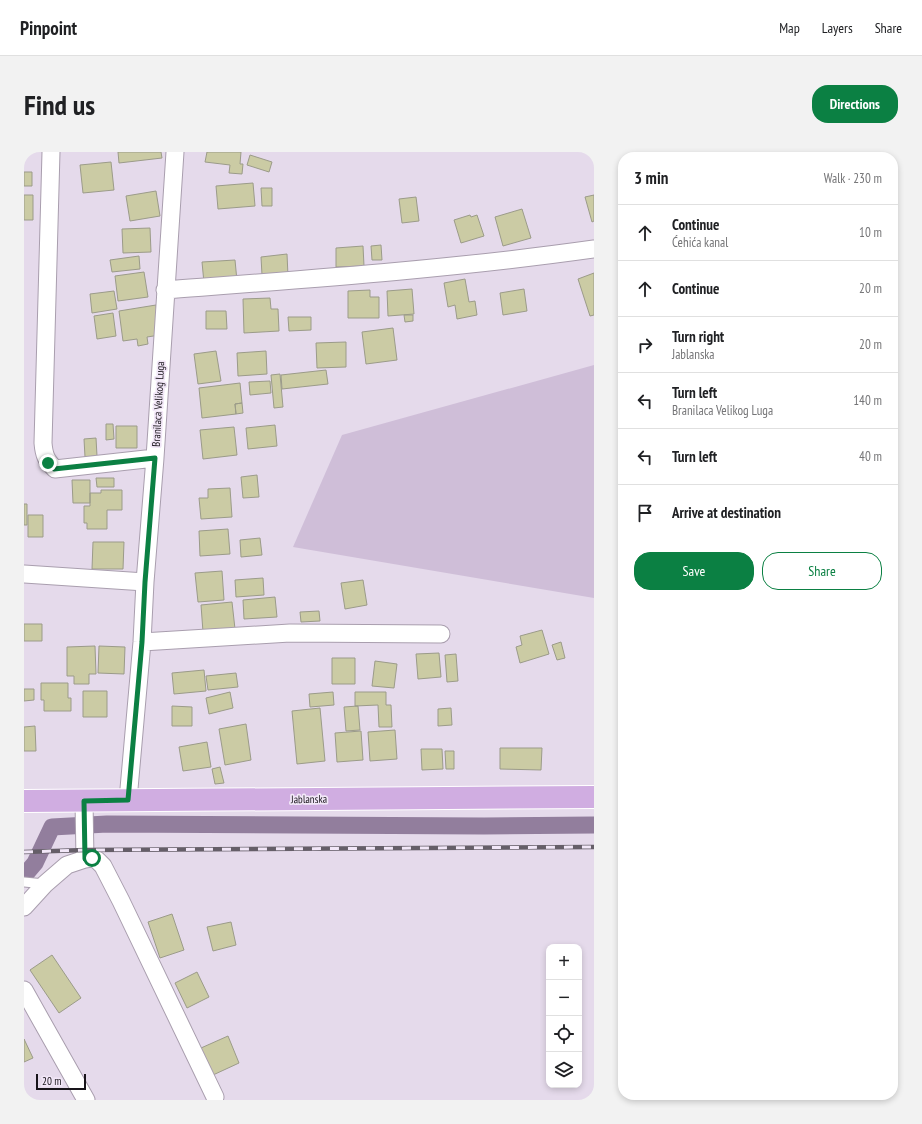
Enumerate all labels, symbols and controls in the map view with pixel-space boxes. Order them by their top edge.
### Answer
text: Pinpoint [20,16,77,40]
text: Map [779,19,800,37]
text: Layers [822,19,853,37]
text: Share [875,19,902,37]
button: Directions [812,85,898,123]
text: Find us [24,86,95,123]
text: 3 min [634,167,668,189]
text: Walk · 230 m [824,170,882,187]
text: Continue [672,215,719,234]
icon: ahead [634,222,656,244]
text: 10 m [859,224,882,241]
text: Ćehića kanal [672,234,728,251]
icon: ahead [634,278,656,300]
text: Continue [672,279,719,298]
text: 20 m [859,280,882,297]
text: Turn right [672,327,724,346]
icon: right [634,334,656,356]
text: 20 m [859,336,882,353]
text: Jablanska [672,346,715,363]
street label: Branilaca Velikog Luga [149,361,167,447]
text: Turn left [672,383,717,402]
icon: left [634,390,656,412]
text: 140 m [853,392,882,409]
text: Branilaca Velikog Luga [672,402,773,419]
icon: left [634,446,656,468]
text: Turn left [672,447,717,466]
text: 40 m [859,448,882,465]
route end [39,454,57,472]
icon: arrive [634,502,656,524]
text: Arrive at destination [672,503,781,522]
button: Save [634,552,754,590]
button: Share [762,552,882,590]
street label: Jablanska [290,792,327,806]
route start [83,849,101,867]
map controls [546,944,582,1088]
button: + [546,944,582,980]
button: − [546,980,582,1016]
button: locate [546,1016,582,1052]
button: layers [546,1052,582,1088]
scale bar [36,1072,86,1091]
text: 20 m [42,1074,61,1088]

